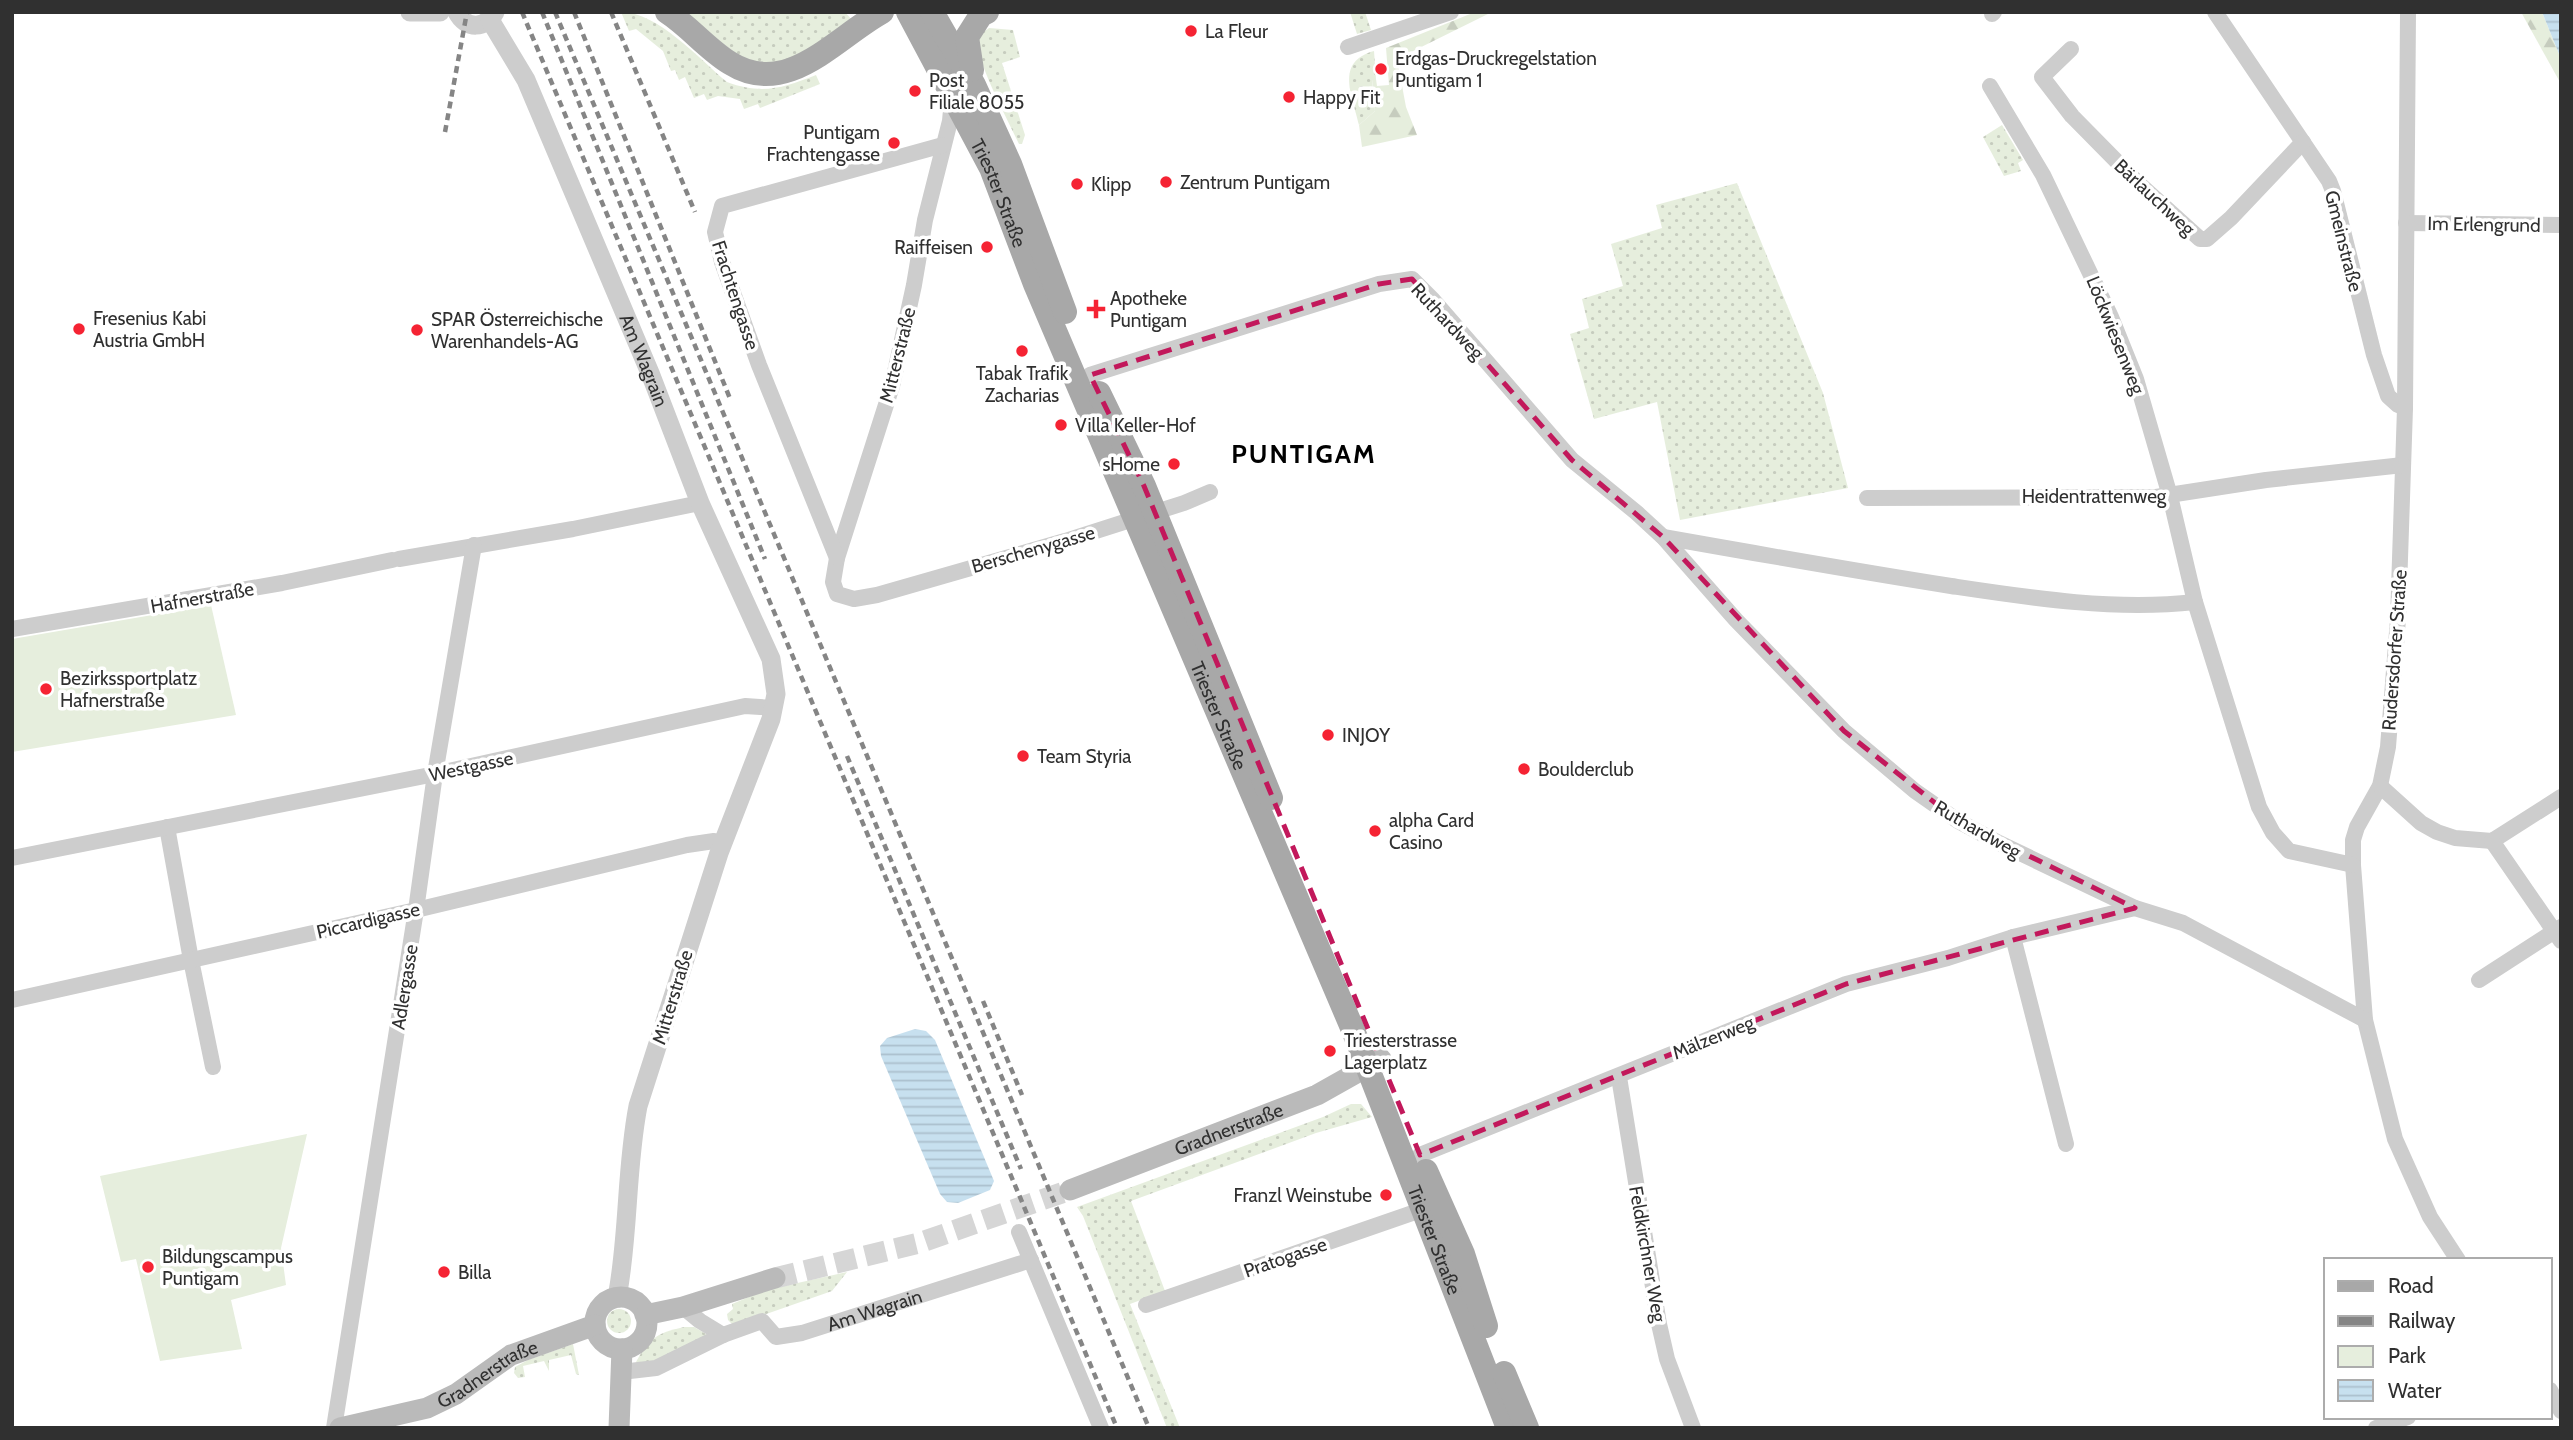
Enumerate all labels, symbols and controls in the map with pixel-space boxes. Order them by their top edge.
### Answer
place label: La Fleur [1205,20,1268,43]
marker: La Fleur [1183,23,1199,39]
place label: Erdgas-Druckregelstation Puntigam 1 [1395,47,1597,92]
marker: Erdgas-Druckregelstation Puntigam 1 [1373,61,1389,77]
place label: Post Filiale 8055 [929,69,1024,114]
marker: Post Filiale 8055 [907,83,923,99]
place label: Happy Fit [1303,86,1381,109]
marker: Happy Fit [1281,89,1297,105]
place label: Puntigam Frachtengasse [766,121,880,166]
marker: Puntigam Frachtengasse [886,135,902,151]
street label: Triester Straße [966,135,1031,251]
street label: Bärlauchweg [2110,154,2200,241]
place label: Zentrum Puntigam [1180,171,1330,194]
place label: Klipp [1091,173,1131,196]
marker: Zentrum Puntigam [1158,174,1174,190]
marker: Klipp [1069,176,1085,192]
street label: Gmeinstraße [2320,188,2367,294]
street label: Im Erlengrund [2427,212,2541,237]
place label: Raiffeisen [894,236,973,259]
street label: Frachtengasse [707,238,764,353]
marker: Raiffeisen [979,239,995,255]
street label: Löckwiesenweg [2081,273,2150,398]
street label: Ruthardweg [1406,278,1489,365]
place label: Apotheke Puntigam [1110,287,1187,332]
marker: Apotheke Puntigam [1088,301,1104,317]
street label: Mitterstraße [875,305,921,405]
place label: Fresenius Kabi Austria GmbH [93,307,206,352]
place label: SPAR Österreichische Warenhandels-AG [431,308,603,353]
street label: Am Wagrain [614,311,673,410]
marker: Fresenius Kabi Austria GmbH [71,321,87,337]
marker: SPAR Österreichische Warenhandels-AG [409,322,425,338]
marker: Tabak Trafik Zacharias [1014,343,1030,359]
place label: Tabak Trafik Zacharias [976,362,1069,407]
place label: Villa Keller-Hof [1075,414,1196,437]
marker: Villa Keller-Hof [1053,417,1069,433]
district label: PUNTIGAM [1231,438,1377,470]
place label: sHome [1102,453,1160,476]
marker: sHome [1166,456,1182,472]
street label: Heidentrattenweg [2022,485,2167,508]
street label: Berschenygasse [969,521,1098,578]
street label: Rudersdorfer Straße [2377,569,2412,731]
street label: Hafnerstraße [149,577,256,618]
street label: Triester Straße [1185,658,1252,774]
place label: Bezirkssportplatz Hafnerstraße [60,667,197,712]
marker: Bezirkssportplatz Hafnerstraße [38,681,54,697]
place label: INJOY [1342,724,1390,747]
marker: INJOY [1320,727,1336,743]
place label: Team Styria [1037,745,1131,768]
street label: Westgasse [427,746,515,787]
marker: Team Styria [1015,748,1031,764]
place label: Boulderclub [1538,758,1634,781]
marker: Boulderclub [1516,761,1532,777]
street label: Ruthardweg [1930,795,2026,864]
place label: alpha Card Casino [1389,809,1474,854]
marker: alpha Card Casino [1367,823,1383,839]
street label: Piccardigasse [314,897,422,944]
street label: Adlergasse [386,942,423,1031]
street label: Mitterstraße [647,947,698,1047]
street label: Mälzerweg [1669,1010,1758,1064]
place label: Triesterstrasse Lagerplatz [1344,1029,1457,1074]
marker: Triesterstrasse Lagerplatz [1322,1043,1338,1059]
street label: Gradnerstraße [1171,1098,1287,1161]
street label: Triester Straße [1403,1182,1466,1298]
place label: Franzl Weinstube [1233,1184,1372,1207]
street label: Feldkirchner Weg [1624,1184,1671,1325]
marker: Franzl Weinstube [1378,1187,1394,1203]
street label: Pratogasse [1241,1232,1330,1282]
place label: Bildungscampus Puntigam [162,1245,293,1290]
legend [2324,1258,2552,1419]
marker: Bildungscampus Puntigam [140,1259,156,1275]
place label: Billa [458,1261,491,1284]
marker: Billa [436,1264,452,1280]
text: Road [2388,1273,2434,1298]
street label: Am Wagrain [824,1285,925,1336]
text: Railway [2388,1308,2456,1333]
street label: Gradnerstraße [433,1335,541,1413]
text: Park [2388,1343,2426,1368]
text: Water [2388,1378,2442,1403]

